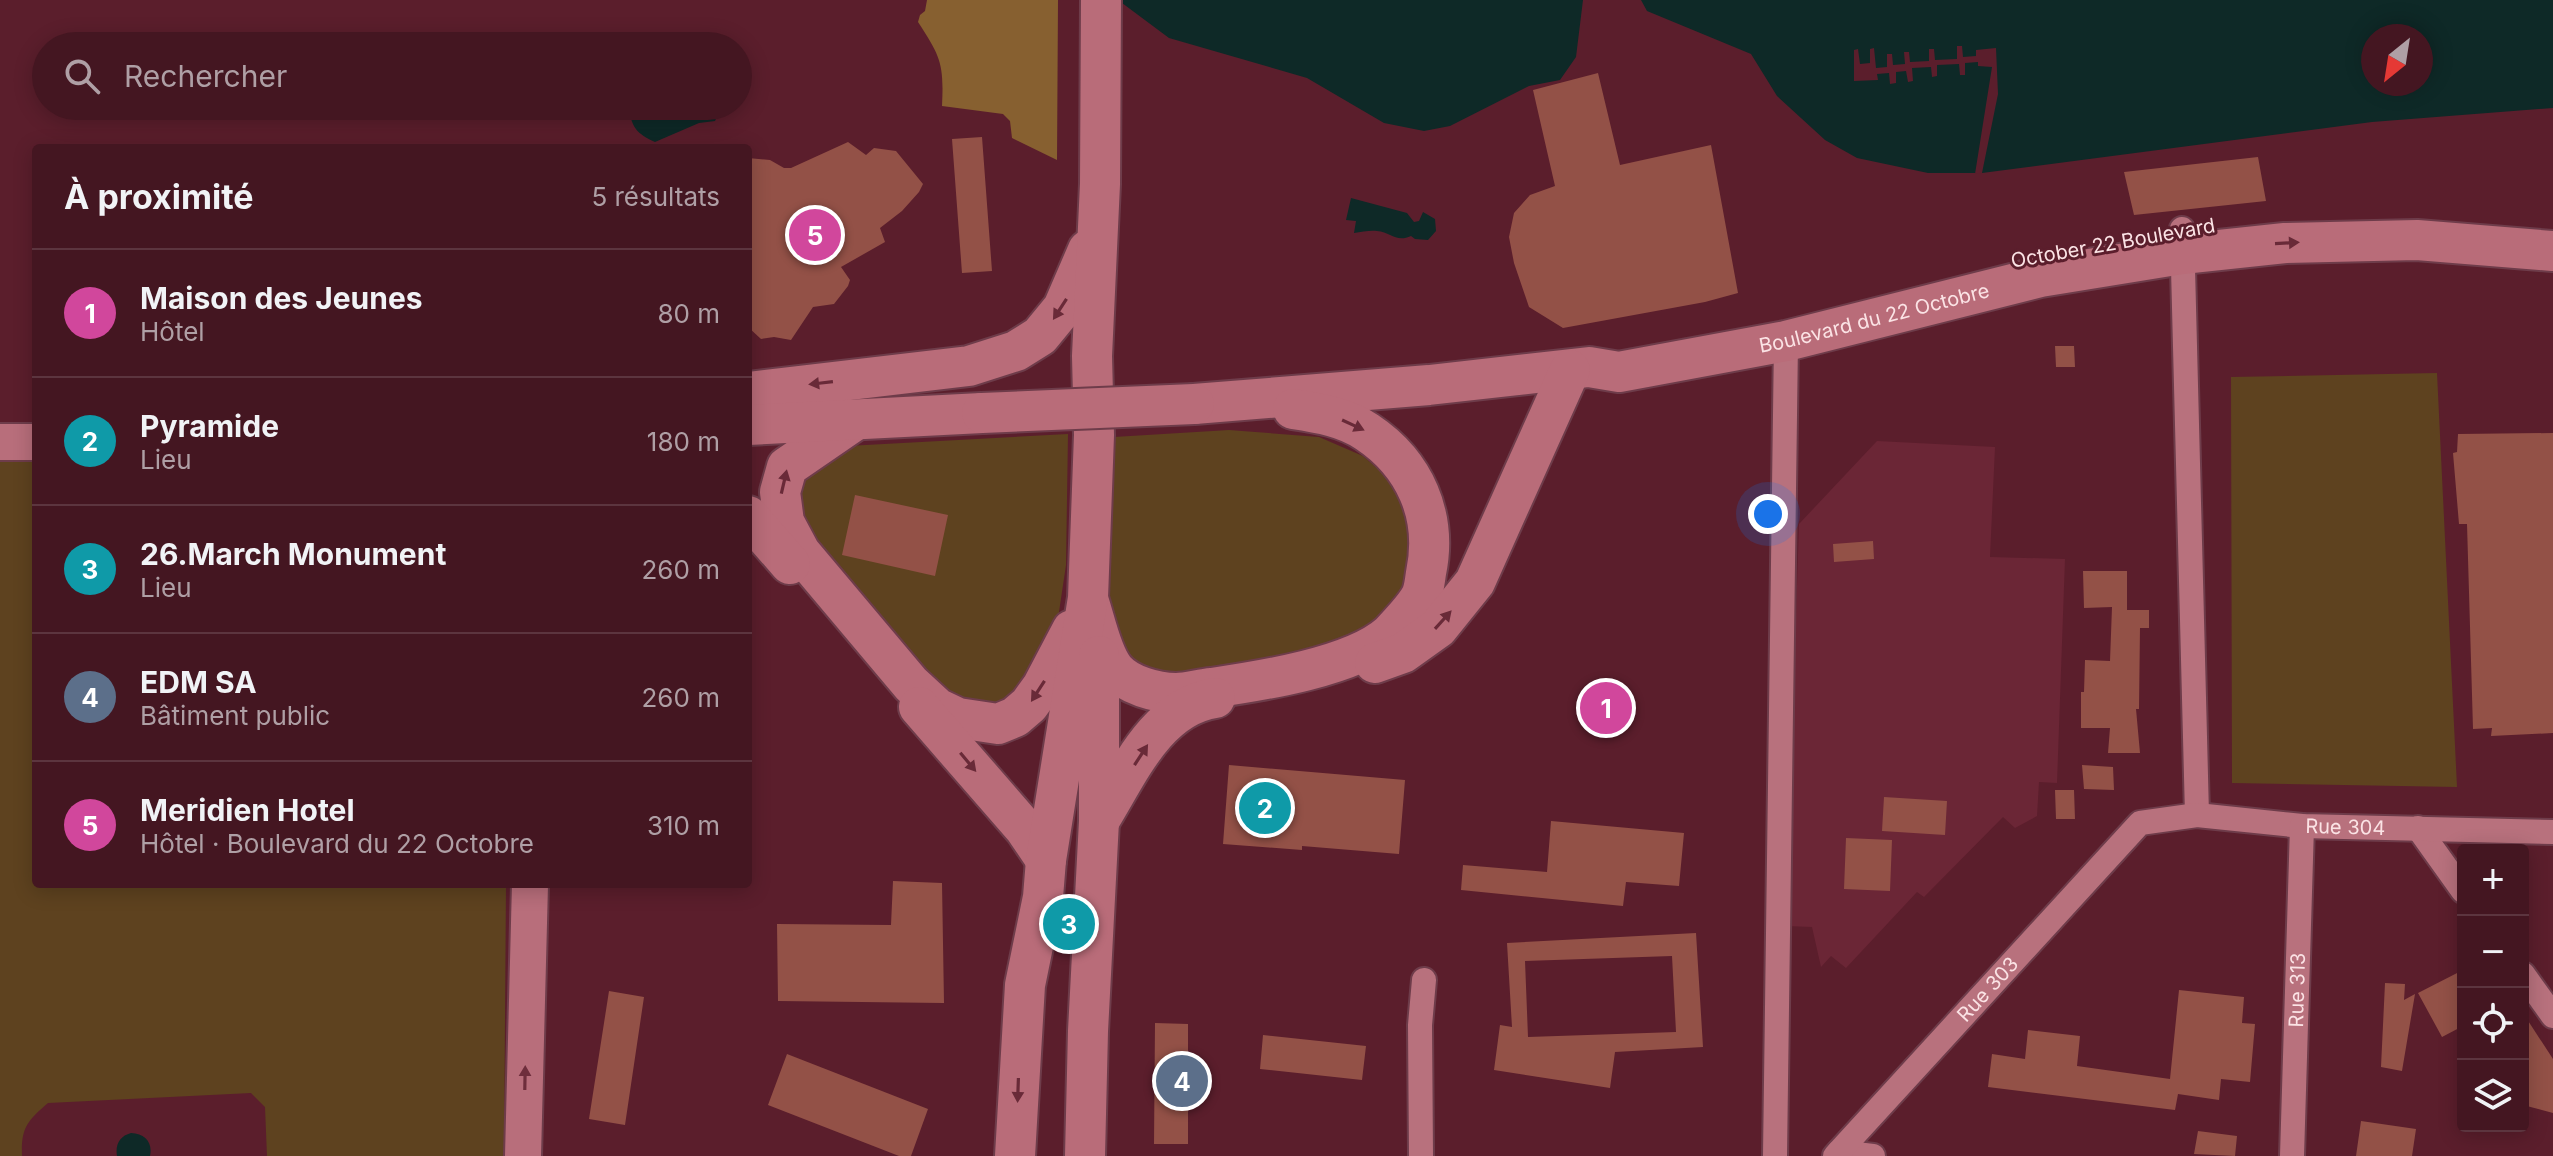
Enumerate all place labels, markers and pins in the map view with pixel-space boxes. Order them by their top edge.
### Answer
pin: 5 [789,205,841,265]
pin: 1 [1580,678,1632,738]
pin: 2 [1239,778,1291,838]
pin: 3 [1043,894,1095,954]
pin: 4 [1156,1051,1208,1111]

